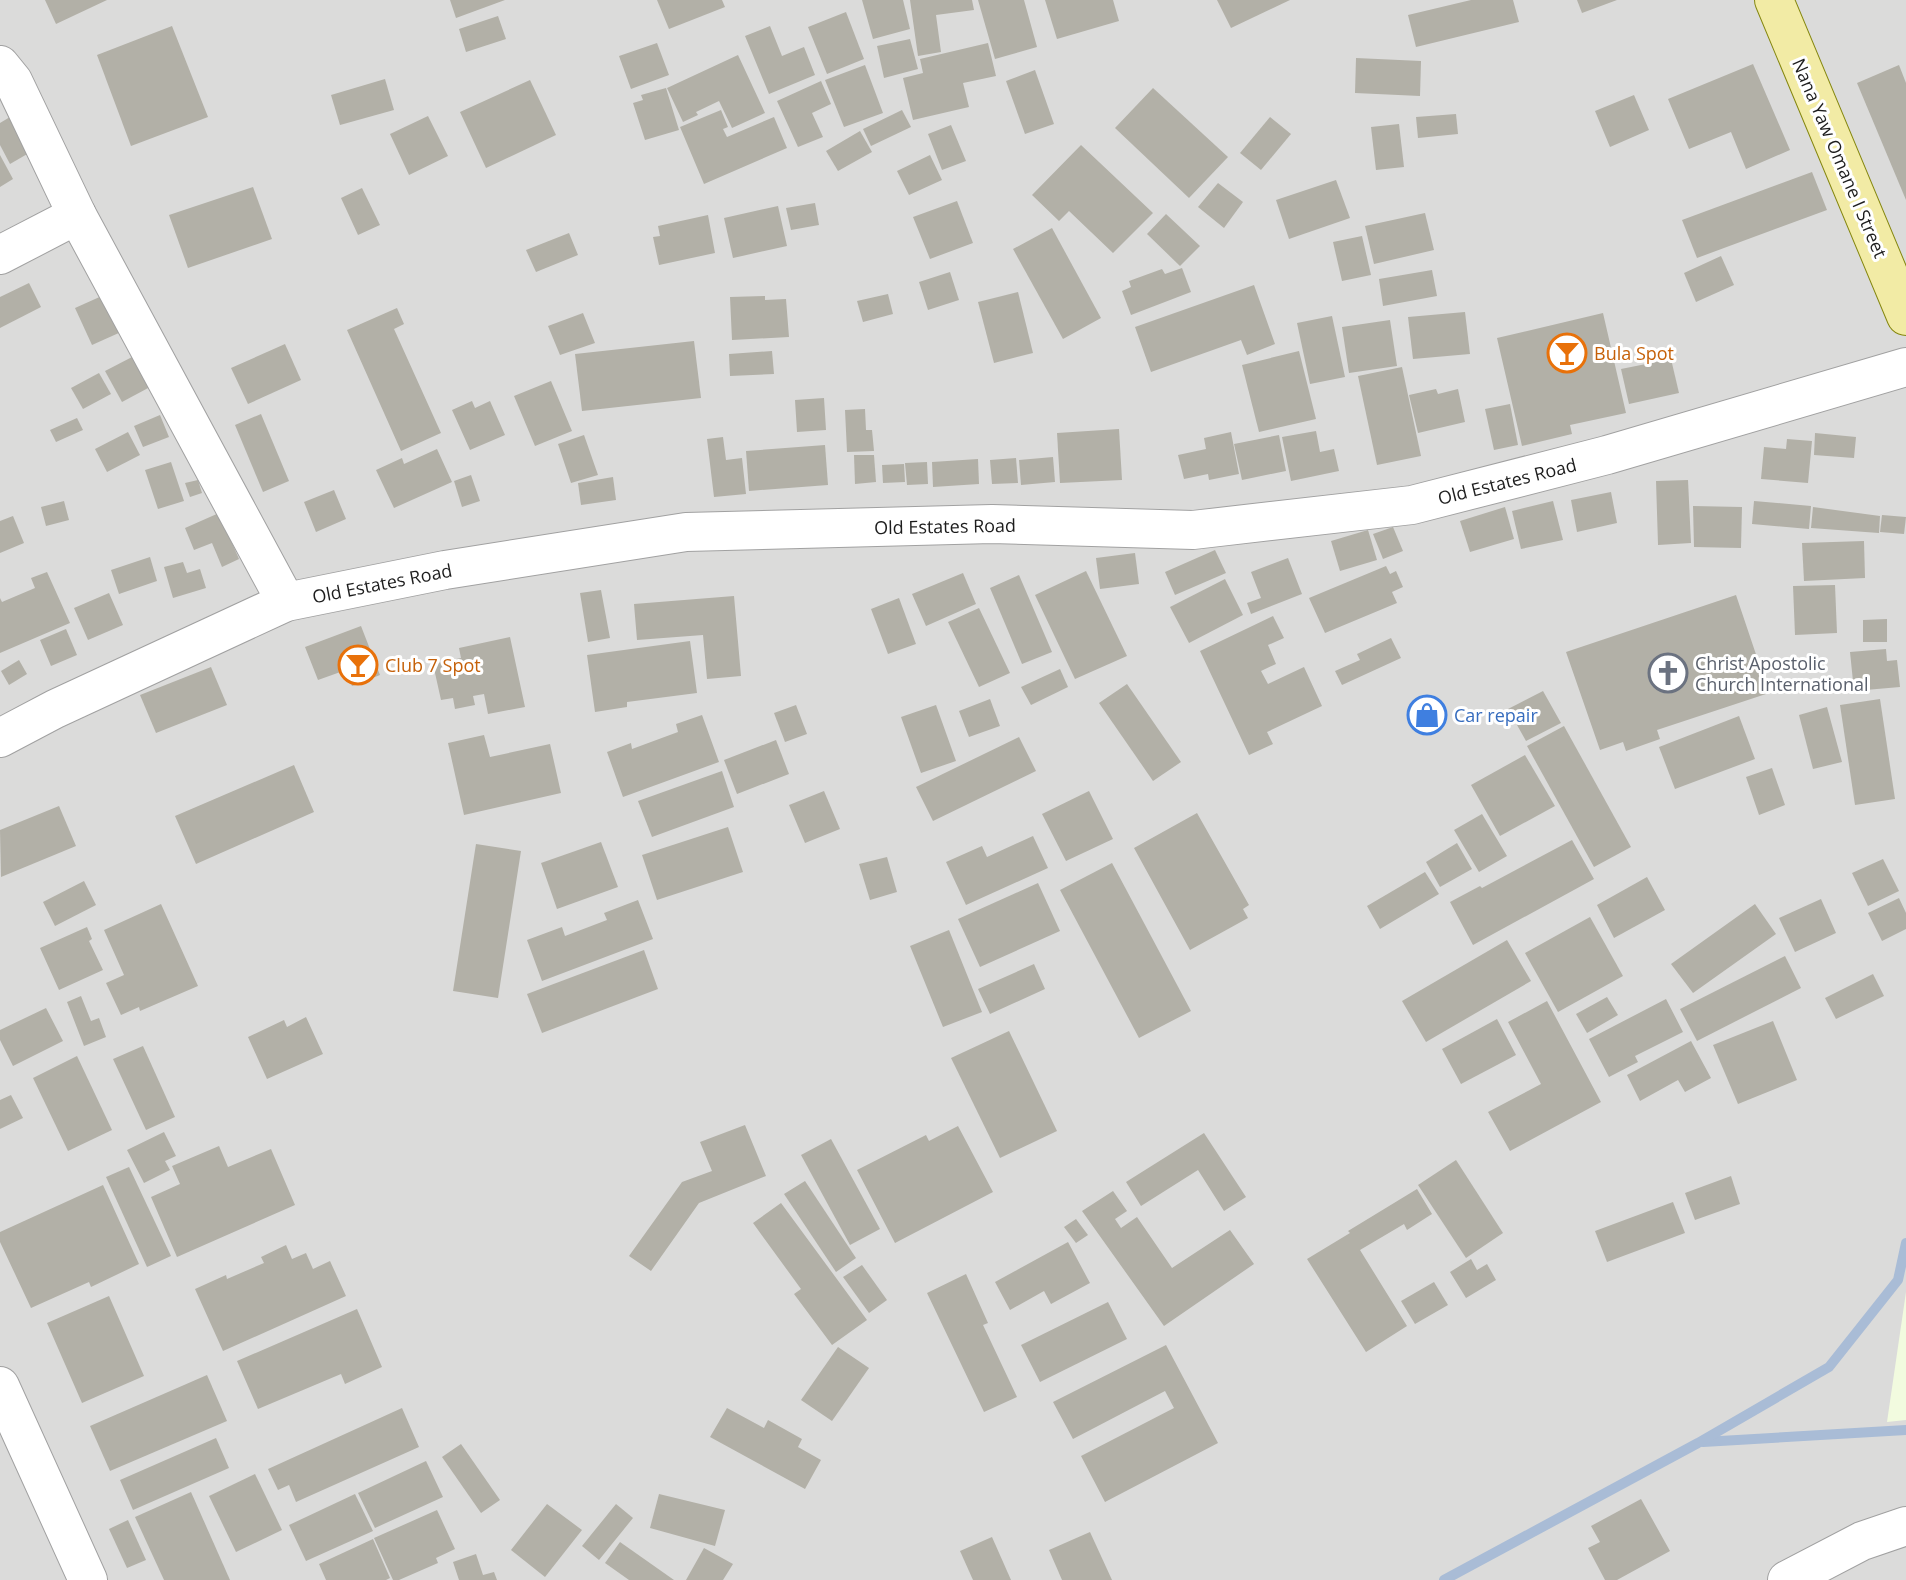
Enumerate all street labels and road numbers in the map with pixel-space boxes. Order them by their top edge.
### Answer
street label: Nana Yaw Omane I Street [1787,55,1893,261]
street label: Old Estates Road [1435,452,1579,510]
street label: Old Estates Road [874,513,1016,539]
street label: Old Estates Road [310,558,454,608]

